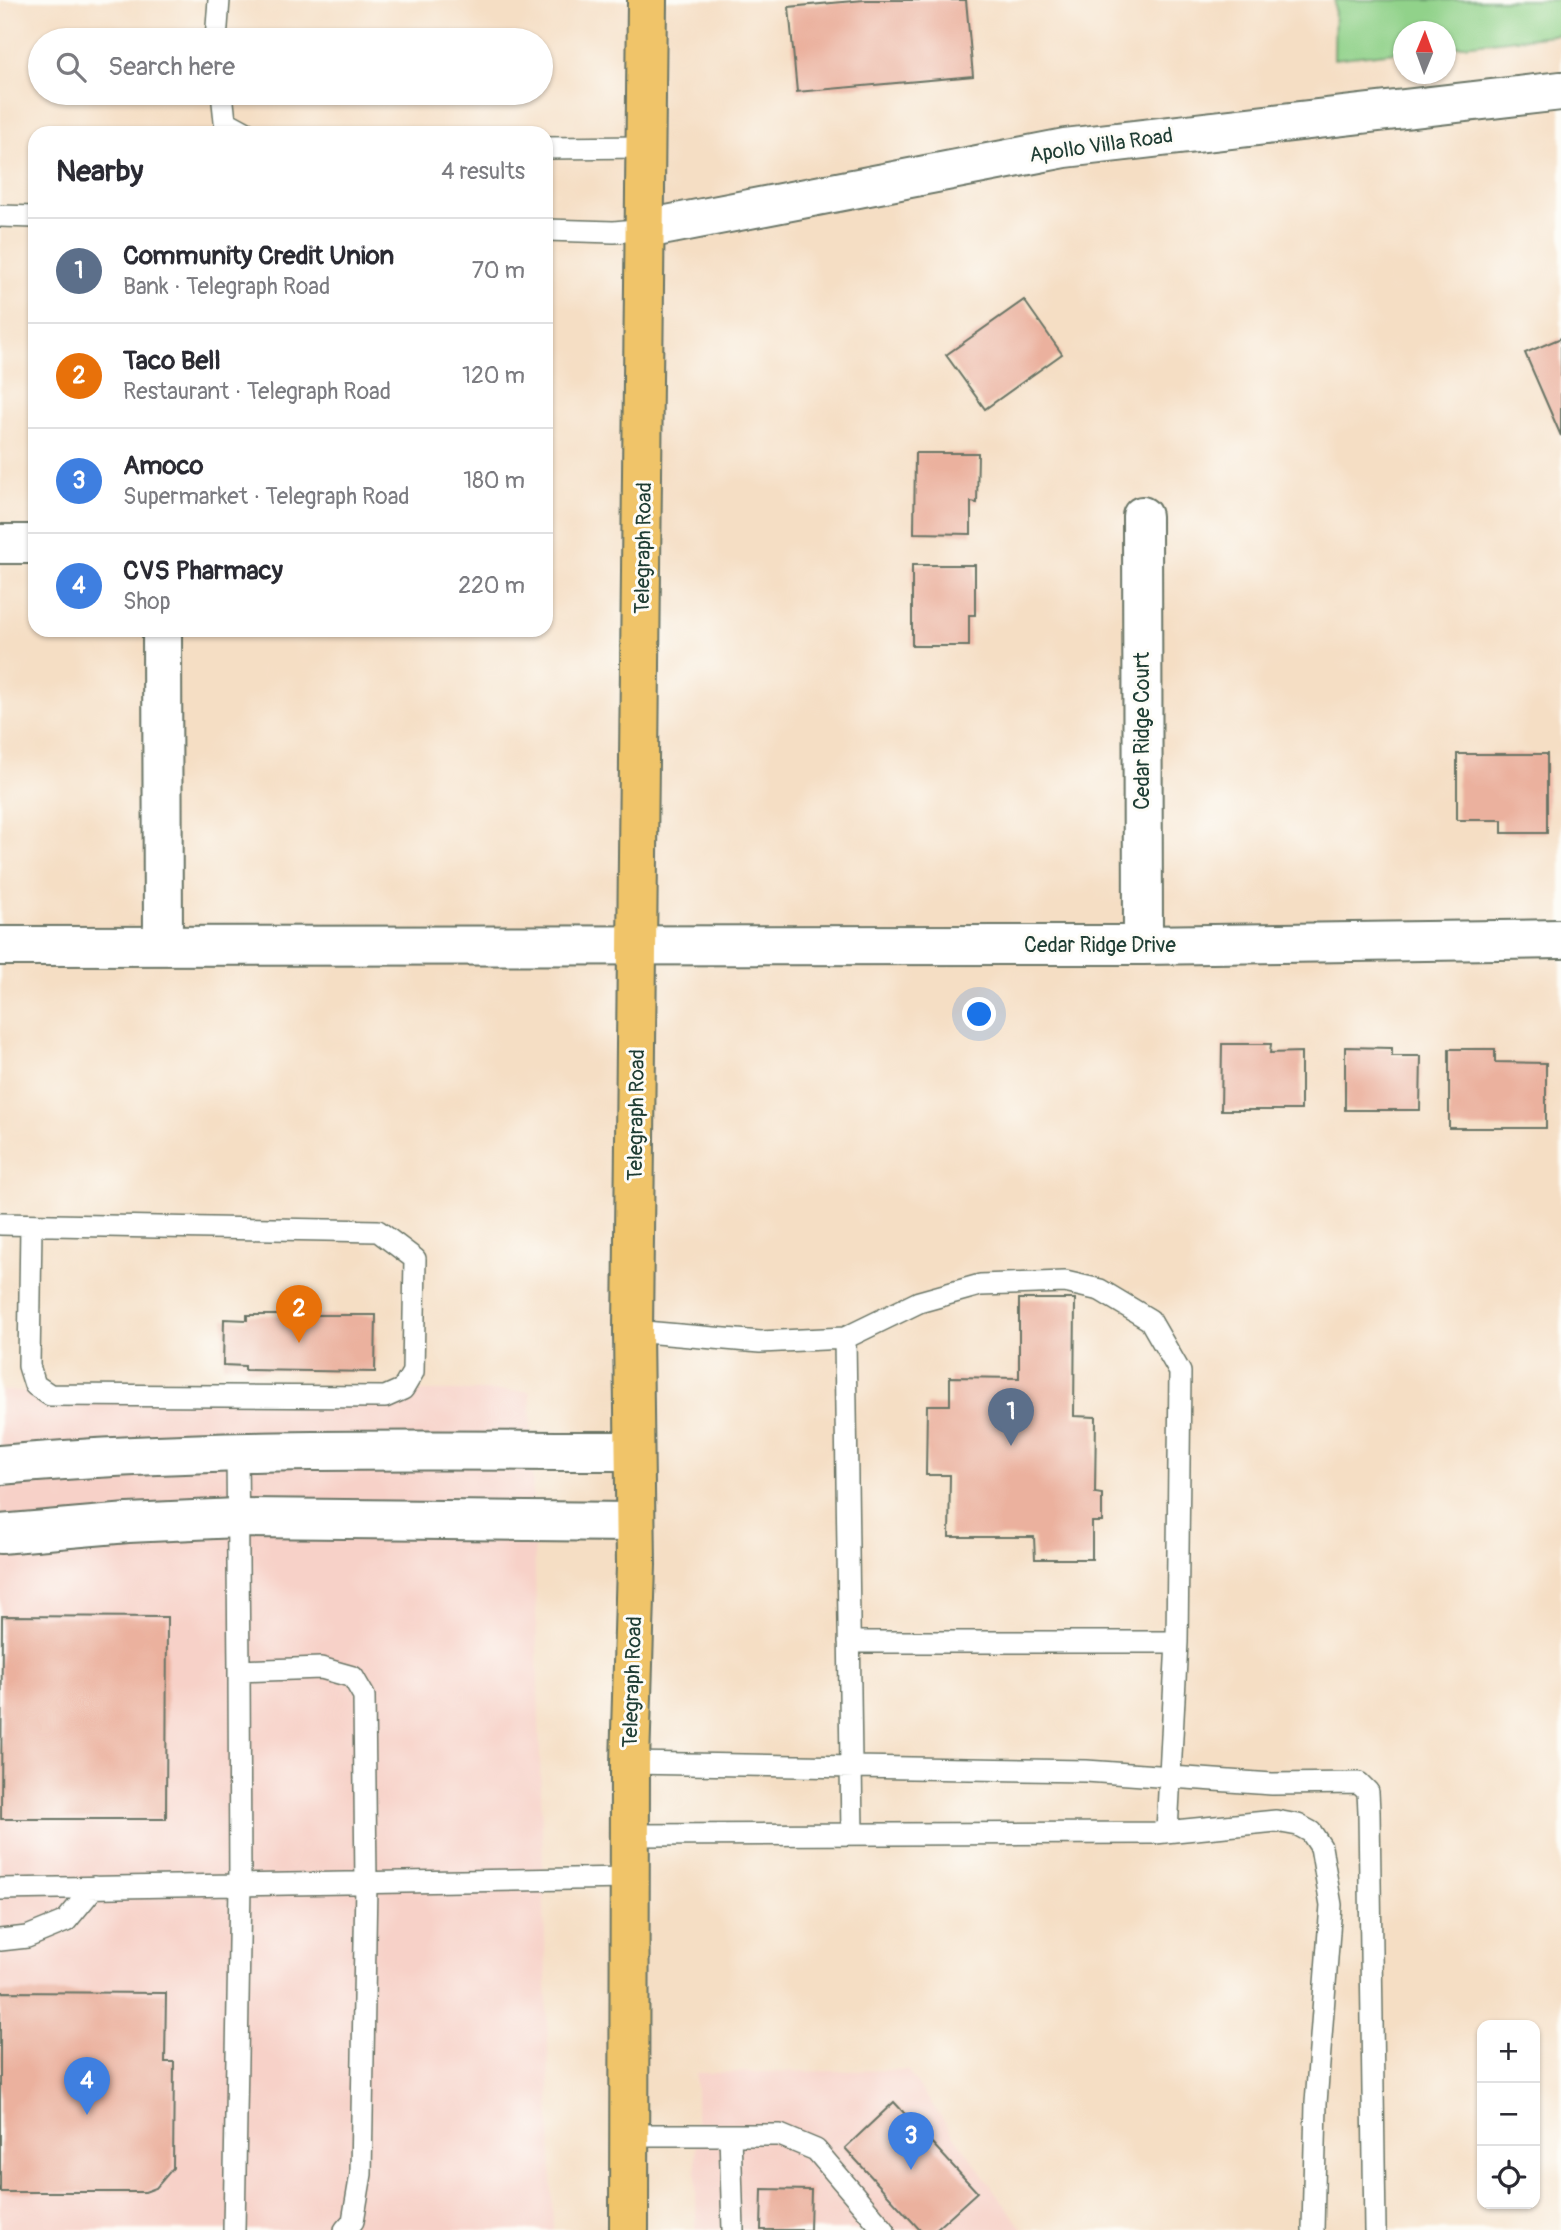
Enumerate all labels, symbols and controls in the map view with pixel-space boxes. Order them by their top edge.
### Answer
north arrow [1393,21,1456,84]
search box [28,28,553,105]
icon: search [52,48,90,86]
text: Search here [108,51,235,83]
street label: Apollo Villa Road [1028,122,1175,169]
text: Nearby [56,153,143,190]
text: 4 results [441,157,525,186]
text: Community Credit Union [123,240,394,272]
text: 1 [75,256,84,285]
text: 70 m [472,256,525,285]
text: Bank · Telegraph Road [123,272,330,301]
text: Taco Bell [123,345,221,377]
text: 2 [73,361,85,390]
text: 120 m [462,361,525,390]
text: Restaurant · Telegraph Road [123,377,391,406]
text: Amoco [123,450,204,482]
text: 3 [73,466,85,495]
text: 180 m [463,466,525,495]
text: Supermarket · Telegraph Road [123,482,410,511]
street label: Telegraph Road [629,482,658,614]
text: CVS Pharmacy [123,555,283,587]
text: 4 [72,571,86,600]
text: 220 m [458,571,525,600]
text: Shop [123,587,171,616]
street label: Cedar Ridge Court [1129,652,1156,810]
street label: Cedar Ridge Drive [1024,932,1177,959]
your location [962,997,996,1031]
street label: Telegraph Road [622,1049,651,1181]
pin: 2 [276,1285,322,1343]
pin: 1 [988,1388,1034,1446]
street label: Telegraph Road [617,1616,648,1748]
map controls [1477,2020,1540,2209]
button: + [1477,2020,1540,2083]
pin: 4 [64,2057,110,2115]
button: − [1477,2083,1540,2146]
pin: 3 [888,2112,934,2170]
button: locate [1477,2146,1540,2209]

